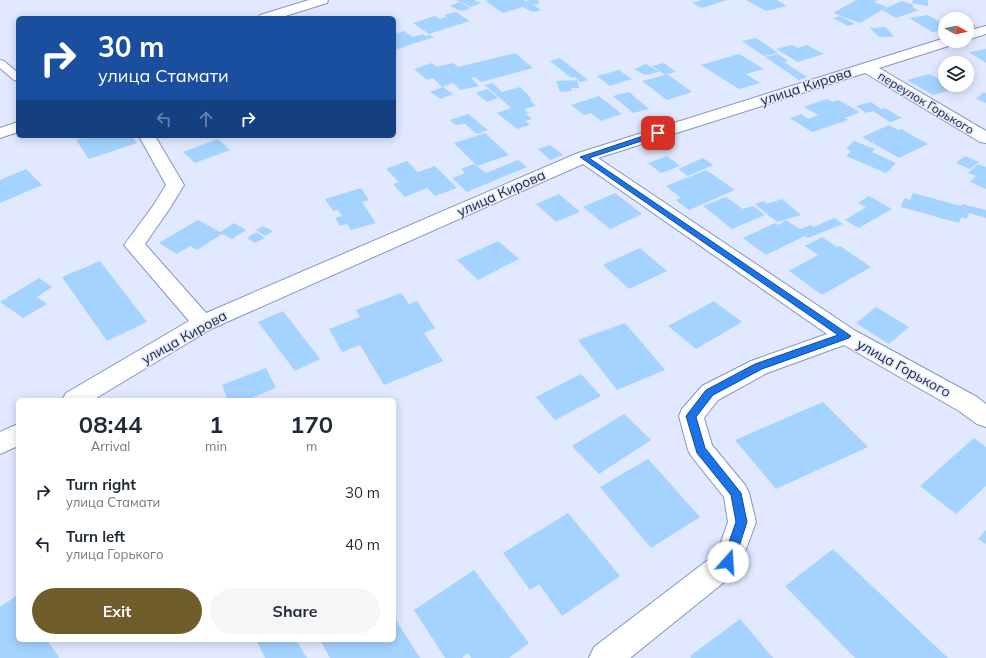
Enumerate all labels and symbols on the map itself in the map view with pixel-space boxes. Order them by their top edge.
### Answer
north arrow [938,12,974,48]
street label: улица Кирова [758,63,854,109]
street label: переулок Горького [876,68,977,137]
pin [641,116,675,150]
street label: улица Кирова [454,165,548,221]
street label: улица Кирова [138,306,230,368]
street label: улица Горького [854,335,954,401]
position arrow [707,541,749,583]

